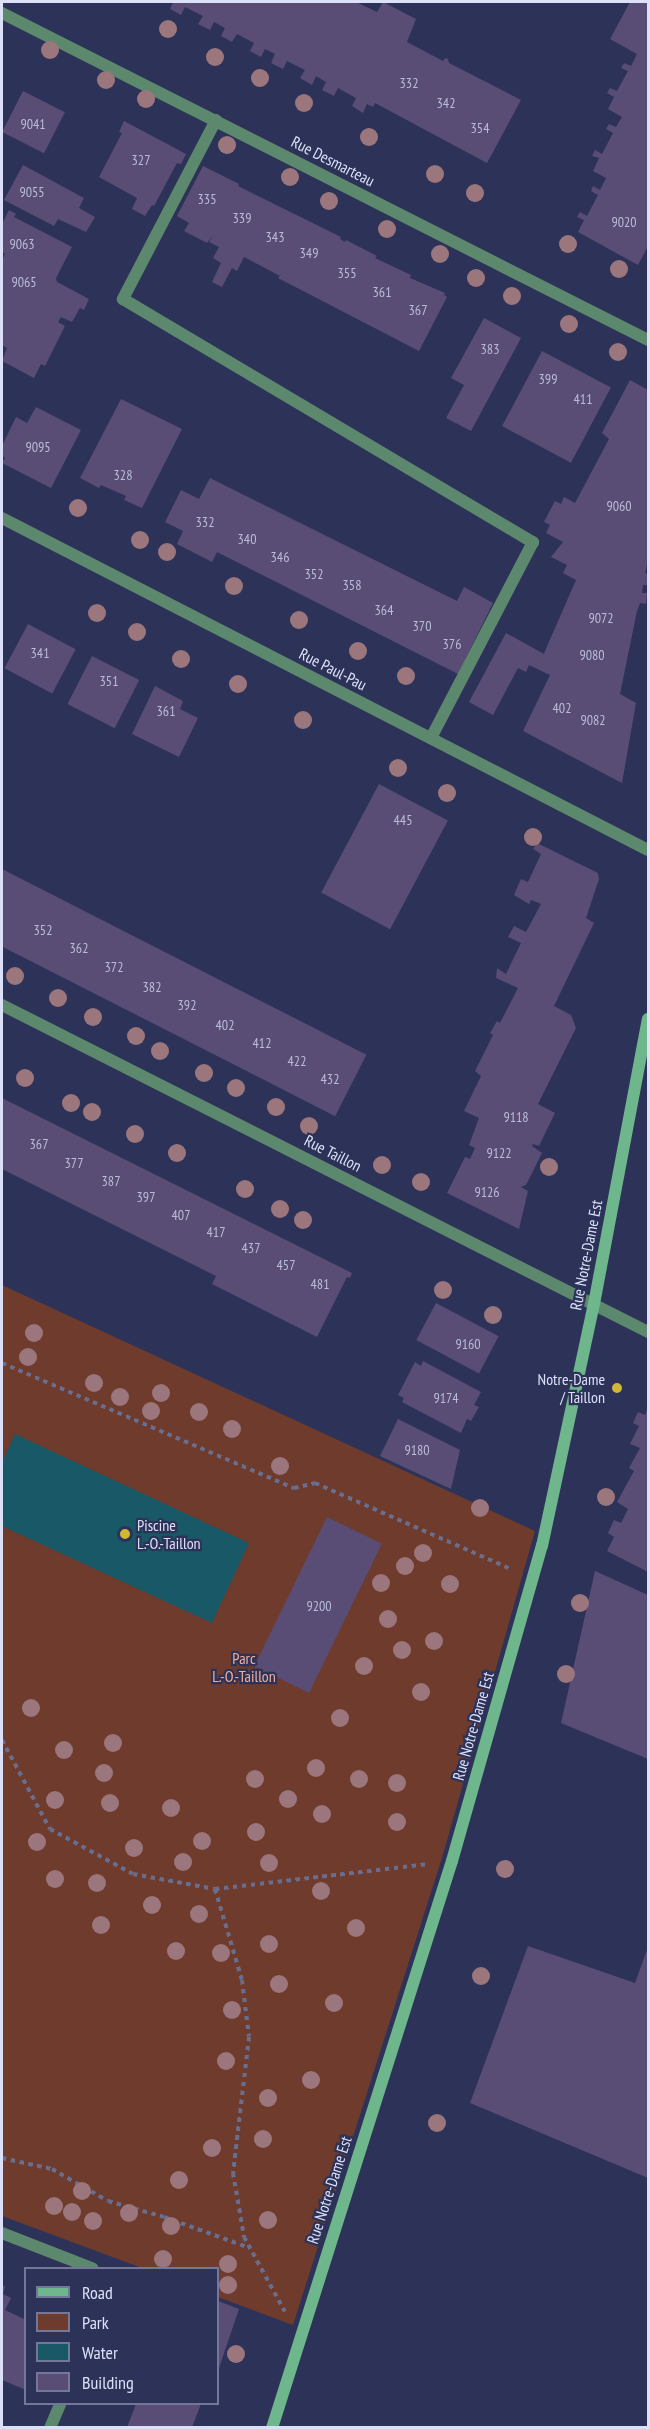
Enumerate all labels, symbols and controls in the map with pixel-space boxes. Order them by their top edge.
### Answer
house number: 332 [400,75,418,91]
house number: 342 [437,95,455,111]
house number: 9041 [20,116,46,132]
house number: 354 [471,120,489,136]
street label: Rue Desmarteau [288,132,378,190]
house number: 327 [132,152,150,168]
house number: 9055 [19,184,45,200]
house number: 335 [198,191,216,207]
house number: 339 [233,210,251,226]
house number: 9020 [611,214,637,230]
house number: 343 [266,229,284,245]
house number: 9063 [9,236,35,252]
house number: 349 [300,245,318,261]
house number: 355 [338,265,356,281]
house number: 9065 [11,274,37,290]
house number: 361 [373,284,391,300]
house number: 367 [409,302,427,318]
house number: 383 [481,341,499,357]
house number: 399 [539,371,557,387]
house number: 411 [574,391,592,407]
house number: 9095 [25,439,51,455]
house number: 328 [114,467,132,483]
house number: 9060 [606,498,632,514]
house number: 332 [196,514,214,530]
house number: 340 [238,531,256,547]
house number: 346 [271,549,289,565]
house number: 352 [305,566,323,582]
house number: 358 [343,577,361,593]
house number: 364 [375,602,393,618]
house number: 9072 [588,610,614,626]
house number: 370 [413,618,431,634]
house number: 376 [443,636,461,652]
street label: Rue Paul-Pau [296,644,370,694]
house number: 341 [31,645,49,661]
house number: 9080 [579,647,605,663]
house number: 351 [100,673,118,689]
house number: 402 [553,700,571,716]
house number: 361 [157,703,175,719]
house number: 9082 [580,712,606,728]
house number: 445 [394,812,412,828]
house number: 352 [34,922,52,938]
house number: 362 [70,940,88,956]
house number: 372 [105,959,123,975]
house number: 382 [143,979,161,995]
house number: 392 [178,997,196,1013]
house number: 402 [216,1017,234,1033]
house number: 412 [253,1035,271,1051]
house number: 422 [288,1053,306,1069]
house number: 432 [321,1071,339,1087]
house number: 9118 [503,1109,529,1125]
street label: Rue Taillon [301,1130,365,1176]
house number: 367 [30,1136,48,1152]
house number: 9122 [486,1145,512,1161]
house number: 377 [65,1155,83,1171]
house number: 387 [102,1173,120,1189]
house number: 9126 [474,1184,500,1200]
house number: 397 [137,1189,155,1205]
street label: Rue Notre-Dame Est [566,1198,606,1312]
house number: 407 [172,1207,190,1223]
house number: 417 [207,1224,225,1240]
house number: 437 [242,1240,260,1256]
house number: 457 [277,1257,295,1273]
house number: 481 [311,1276,329,1292]
house number: 9160 [455,1336,481,1352]
place label: Notre-Dame / Taillon [538,1369,605,1407]
marker: Notre-Dame / Taillon [610,1381,624,1395]
house number: 9174 [433,1390,459,1406]
house number: 9180 [404,1442,430,1458]
place label: Piscine L.-O.-Taillon [137,1515,201,1553]
marker: Piscine L.-O.-Taillon [118,1527,132,1541]
house number: 9200 [306,1598,332,1614]
park label: Parc L.-O.-Taillon [212,1648,276,1686]
street label: Rue Notre-Dame Est [448,1669,498,1783]
street label: Rue Notre-Dame Est [303,2134,355,2246]
legend [24,2267,219,2405]
text: Road [82,2281,113,2304]
text: Park [82,2311,109,2334]
text: Water [82,2341,118,2364]
text: Building [82,2371,134,2394]

